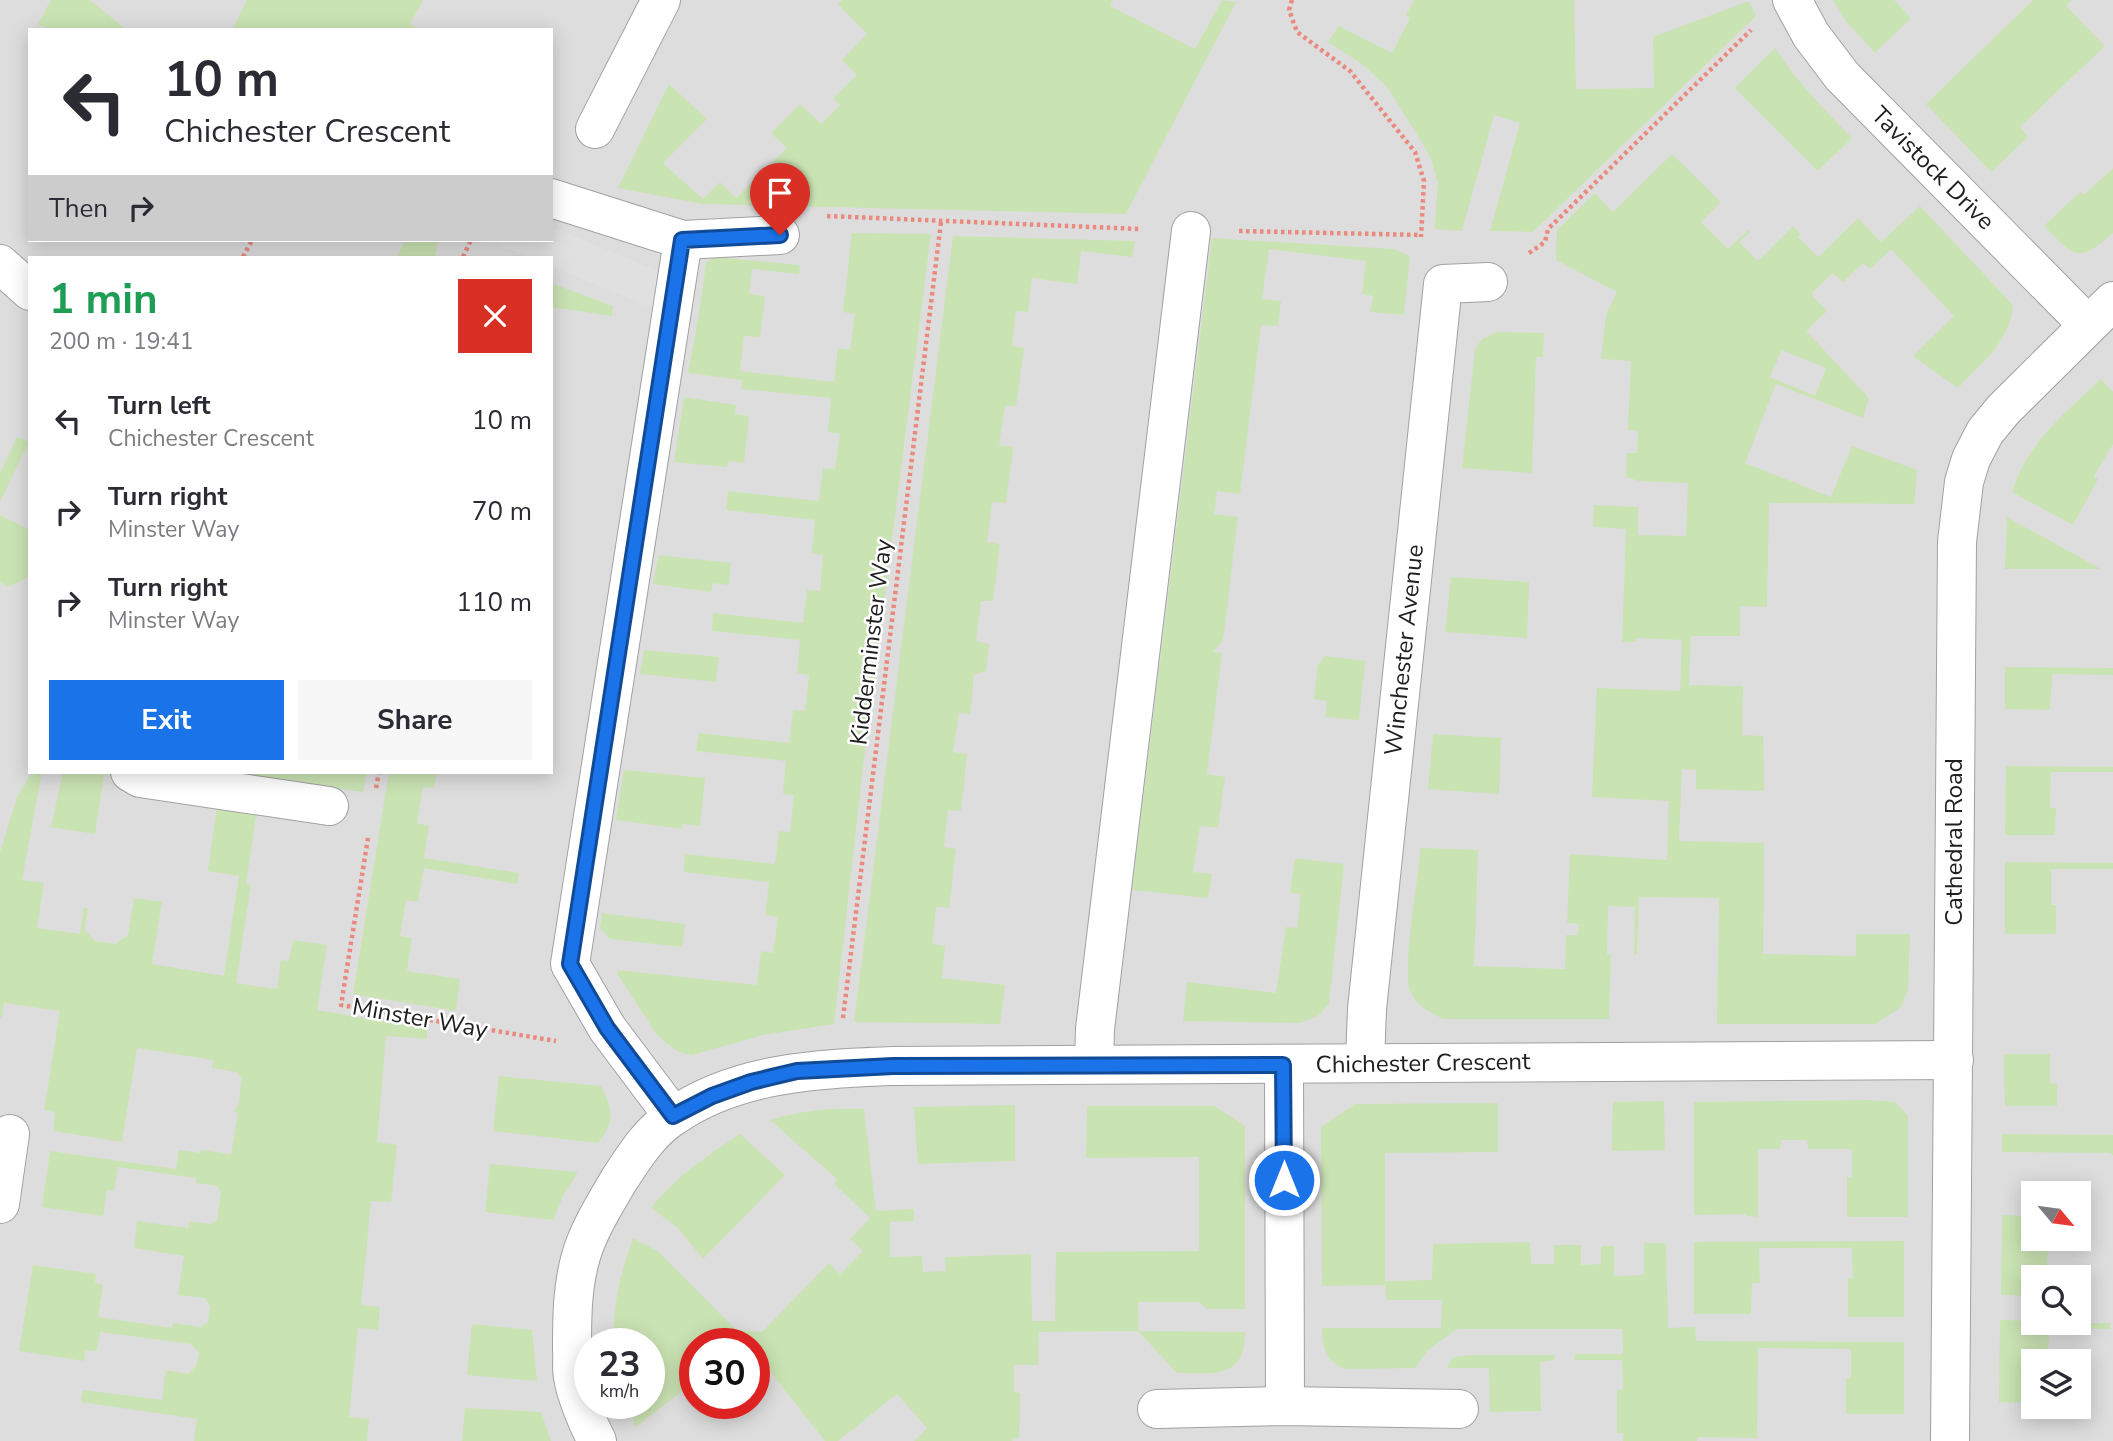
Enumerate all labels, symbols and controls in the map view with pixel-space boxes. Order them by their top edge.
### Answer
text: 10 m [164,46,279,113]
icon: left [49,56,140,147]
street label: Tavistock Drive [1864,99,2002,237]
text: Chichester Crescent [164,110,450,153]
pin [750,163,810,235]
icon: arrive [761,174,799,212]
icon: right [122,189,160,227]
text: Then [49,191,108,226]
text: 1 min [49,271,158,328]
button: close [458,279,532,353]
text: 200 m · 19:41 [49,326,194,357]
text: Turn left [108,388,211,423]
icon: left [49,402,87,440]
text: 10 m [472,403,532,438]
text: Chichester Crescent [108,423,314,454]
text: Turn right [108,479,227,514]
icon: right [49,493,87,531]
text: 70 m [472,494,532,529]
text: Minster Way [108,514,239,545]
street label: Kidderminster Way [843,537,900,747]
street label: Winchester Avenue [1377,543,1431,757]
text: Turn right [108,570,227,605]
icon: right [49,584,87,622]
text: 110 m [456,585,532,620]
text: Minster Way [108,605,239,636]
button: Exit [49,680,284,760]
button: Share [298,680,532,760]
street label: Cathedral Road [1938,758,1970,926]
street label: Minster Way [350,990,491,1046]
street label: Chichester Crescent [1315,1045,1531,1081]
position arrow [1247,1143,1321,1217]
north arrow [2021,1181,2091,1251]
map controls [2021,1181,2091,1419]
button: search [2021,1265,2091,1335]
speed limit sign: 30 [679,1328,770,1419]
text: 23 [598,1341,641,1388]
button: layers [2021,1349,2091,1419]
text: km/h [600,1379,639,1403]

